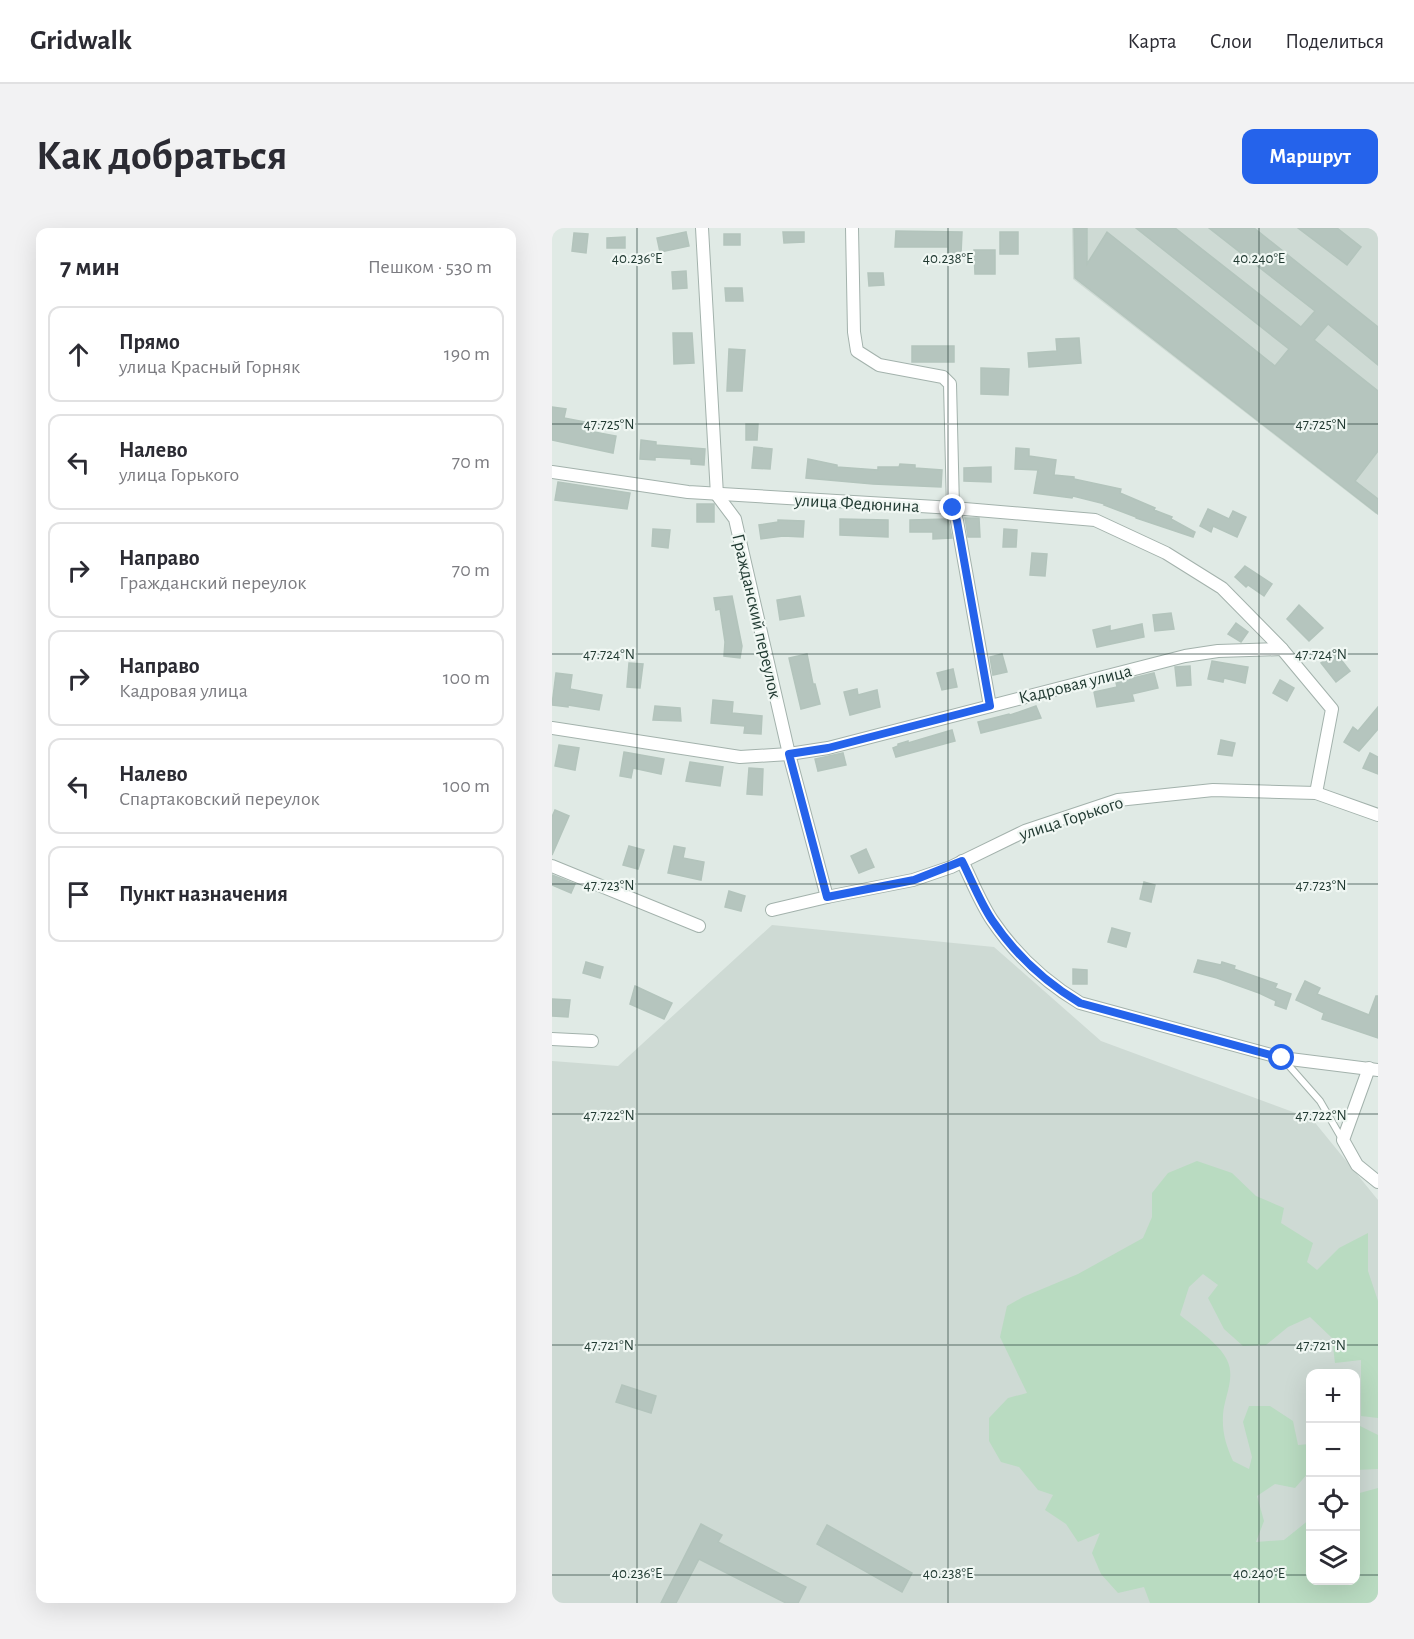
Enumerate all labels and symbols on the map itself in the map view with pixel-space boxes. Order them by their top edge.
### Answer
text: 40.236°E [612,251,662,266]
text: 40.238°E [923,251,973,266]
text: 40.240°E [1233,251,1285,266]
text: 47.725°N [584,417,634,432]
text: 47.725°N [1296,417,1346,432]
street label: улица Федюнина [793,492,920,516]
route end [939,494,965,520]
street label: Гражданский переулок [728,532,784,701]
text: 47.724°N [583,647,635,662]
text: 47.724°N [1295,647,1347,662]
street label: Кадровая улица [1017,662,1134,708]
street label: улица Горького [1016,794,1125,845]
text: 47.723°N [584,878,634,893]
text: 47.723°N [1296,878,1346,893]
route start [1268,1044,1294,1070]
text: 47.722°N [583,1108,635,1123]
text: 47.722°N [1295,1108,1347,1123]
text: 47.721°N [584,1338,634,1353]
text: 47.721°N [1296,1338,1346,1353]
text: 40.236°E [612,1566,662,1581]
text: 40.238°E [923,1566,973,1581]
text: 40.240°E [1233,1566,1285,1581]

